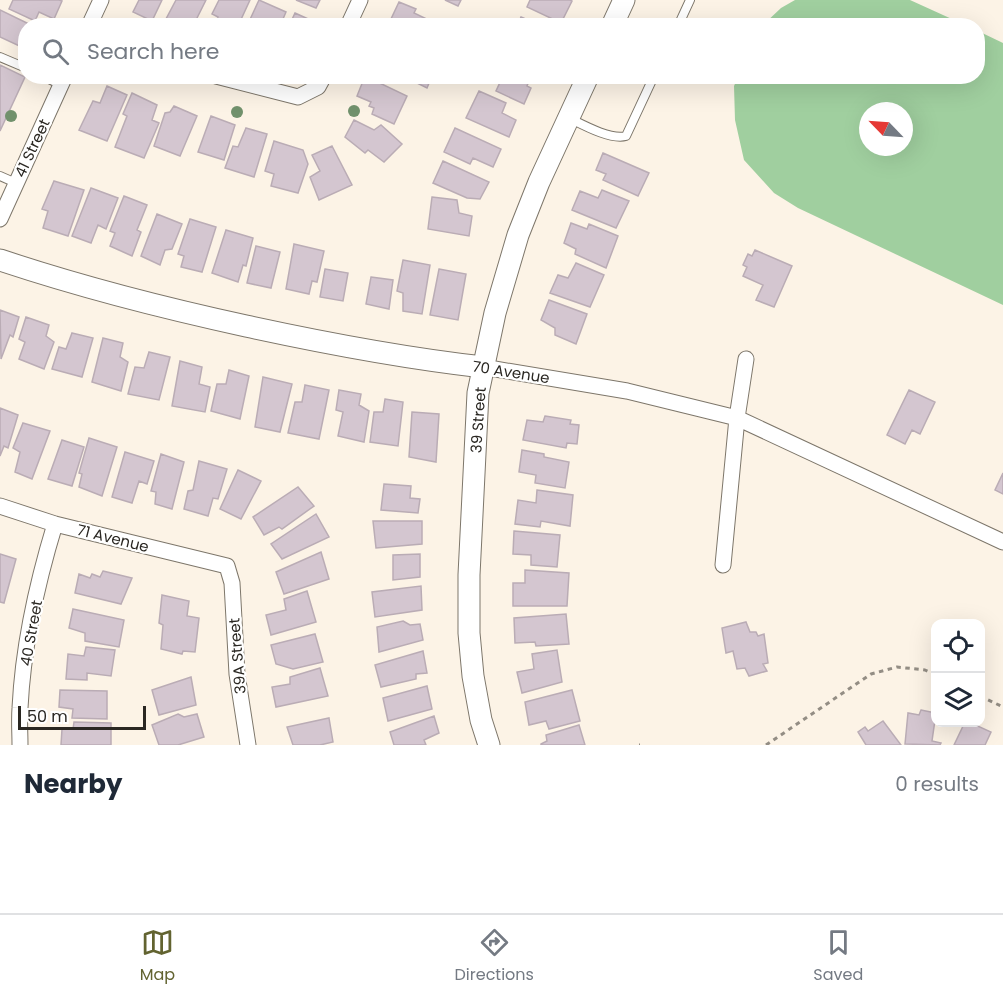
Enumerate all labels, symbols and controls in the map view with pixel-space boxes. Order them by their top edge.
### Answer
search box [18,18,985,84]
icon: search [39,35,72,68]
text: Search here [87,36,220,67]
north arrow [859,102,913,156]
street label: 41 Street [9,115,55,181]
street label: 70 Avenue [471,356,551,388]
street label: 39 Street [465,386,491,454]
street label: 71 Avenue [75,519,151,557]
street label: 40 Street [15,598,47,668]
street label: 39A Street [223,617,251,695]
map controls [931,619,985,727]
button: locate [931,619,985,673]
button: layers [931,673,985,727]
scale bar [18,703,146,730]
text: 50 m [27,705,68,728]
text: Nearby [24,766,122,802]
text: 0 results [895,770,979,798]
tab: Map [140,926,175,987]
tab: Directions [455,926,534,987]
tab: Saved [813,926,863,987]

